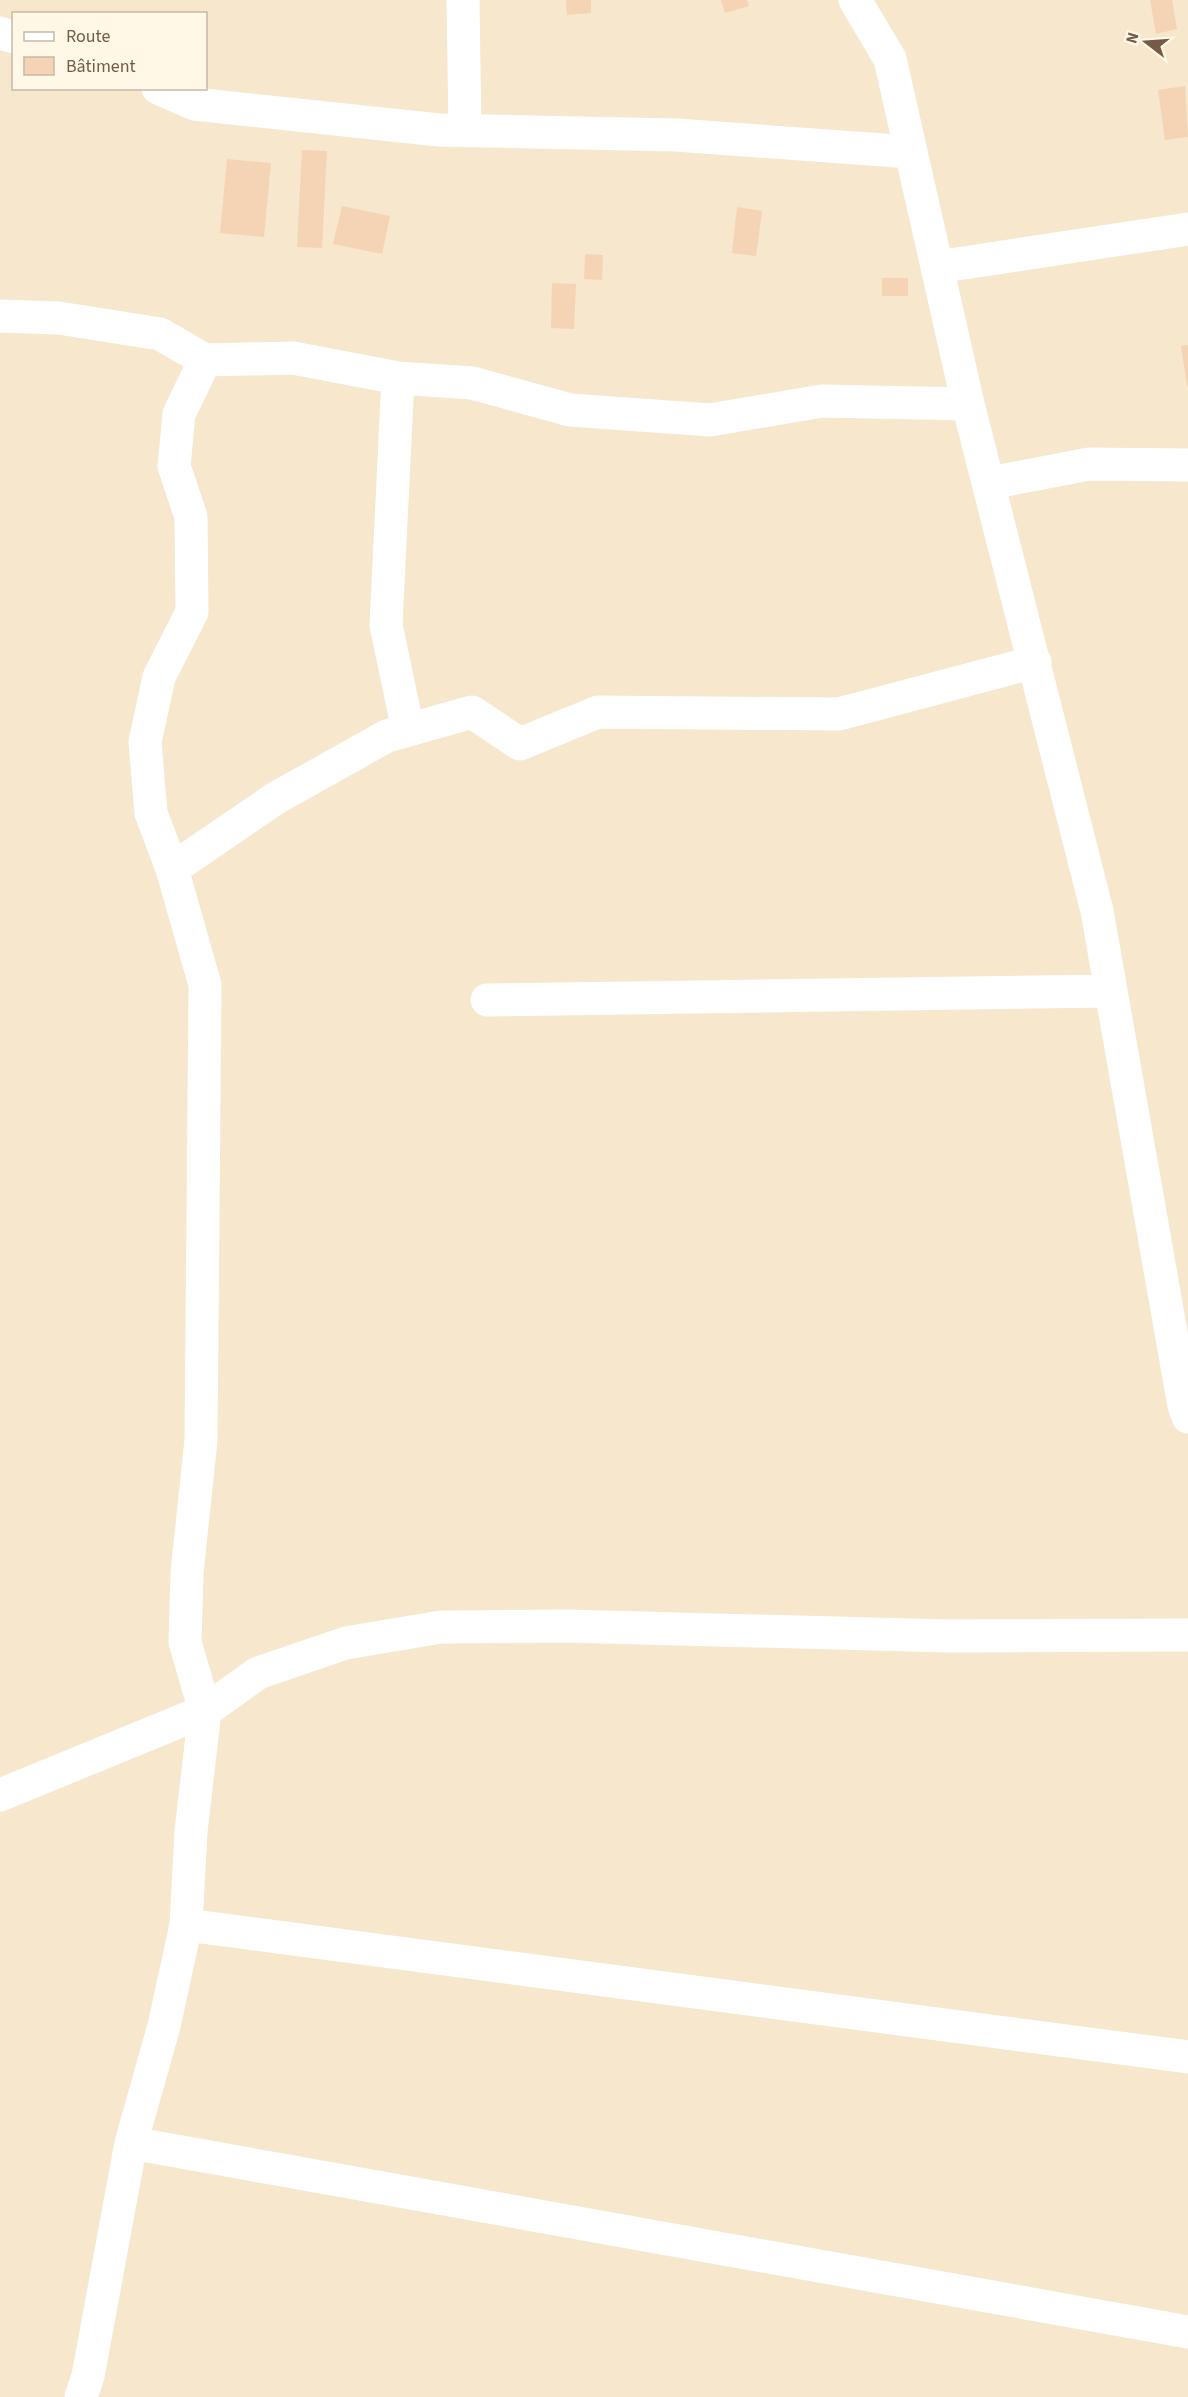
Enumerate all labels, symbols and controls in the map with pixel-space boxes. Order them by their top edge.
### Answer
legend [12,12,207,90]
north arrow [1116,12,1176,72]
text: Route [66,24,110,49]
text: N [1121,30,1145,46]
text: Bâtiment [66,54,136,79]

